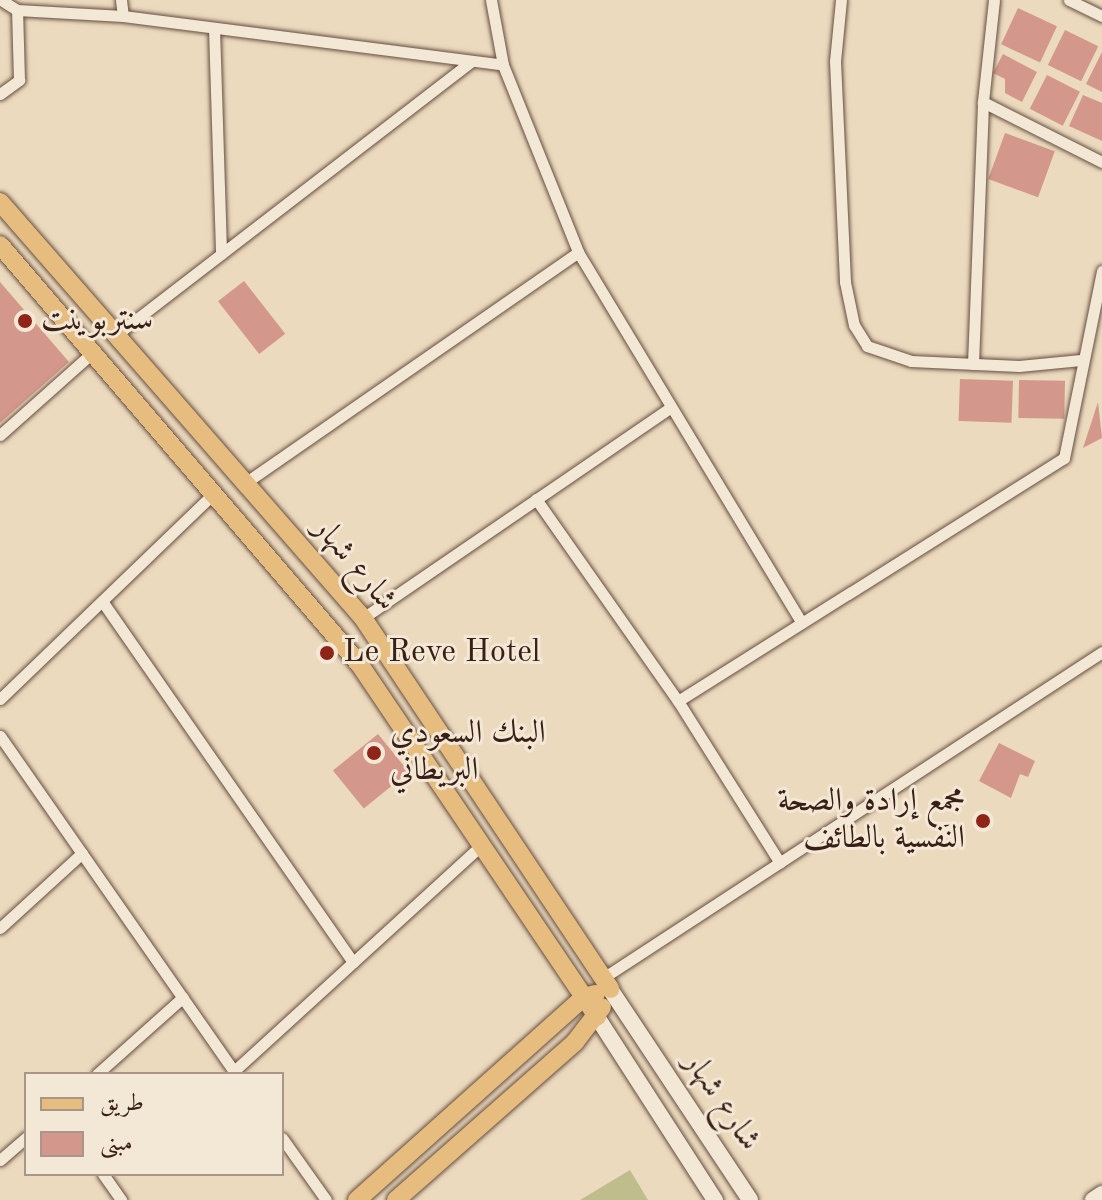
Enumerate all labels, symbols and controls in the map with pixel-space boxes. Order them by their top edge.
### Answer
place label: سنتربوينت [41,302,153,340]
marker: سنتربوينت [16,312,34,330]
street label: شارع شهار [304,510,404,620]
place label: Le Reve Hotel [343,634,541,672]
marker: Le Reve Hotel [318,644,336,662]
place label: البنك السعودي البريطاني [390,716,546,791]
marker: البنك السعودي البريطاني [365,744,383,762]
place label: مجمع إرادة والصحة النفسية بالطائف [777,784,965,859]
marker: مجمع إرادة والصحة النفسية بالطائف [972,810,994,832]
street label: شارع شهار [674,1046,768,1158]
legend [24,1072,284,1176]
text: طريق [100,1092,144,1116]
text: مبنى [100,1132,133,1156]

